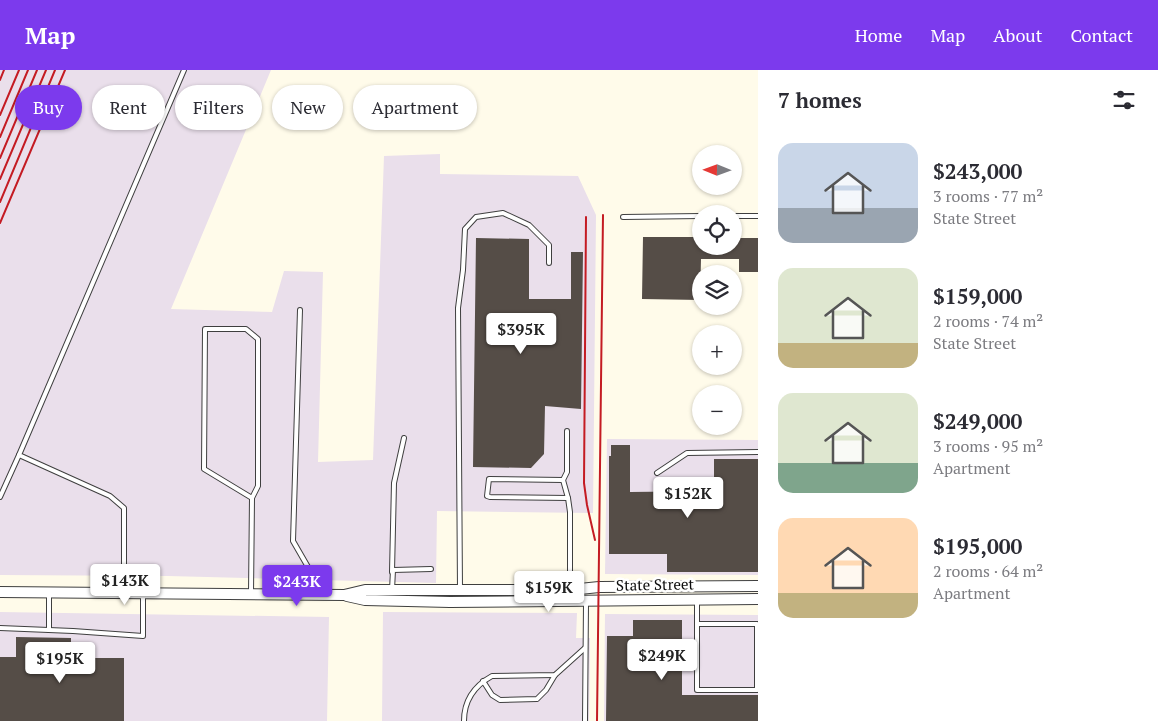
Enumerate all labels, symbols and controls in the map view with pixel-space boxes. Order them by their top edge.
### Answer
text: Map [25,19,75,51]
text: Home [855,23,902,47]
text: Map [930,23,965,47]
text: About [993,23,1042,47]
text: Contact [1070,23,1133,47]
chip: Buy [15,85,82,130]
chip: Rent [92,85,165,130]
chip: Filters [175,85,262,130]
chip: New [272,85,343,130]
chip: Apartment [353,85,477,130]
text: 7 homes [778,86,862,114]
icon: filters [1110,86,1138,114]
north arrow [692,145,742,195]
map controls [692,145,742,435]
text: $243,000 [933,157,1022,185]
icon: home [818,163,878,223]
text: 3 rooms · 77 m² [933,185,1043,207]
button: locate [692,205,742,255]
text: State Street [933,207,1016,229]
button: layers [692,265,742,315]
text: $159,000 [933,282,1022,310]
icon: home [818,288,878,348]
text: 2 rooms · 74 m² [933,310,1043,332]
pin: $395K [486,312,556,355]
text: $395K [497,318,545,340]
button: + [692,325,742,375]
text: State Street [933,332,1016,354]
button: − [692,385,742,435]
text: $249,000 [933,407,1022,435]
icon: home [818,413,878,473]
text: 3 rooms · 95 m² [933,435,1043,457]
text: Apartment [933,457,1010,479]
pin: $152K [653,476,723,519]
text: $152K [664,482,712,504]
text: $195,000 [933,532,1022,560]
icon: home [818,538,878,598]
text: 2 rooms · 64 m² [933,560,1043,582]
pin: $143K [90,564,160,606]
pin: $243K [262,564,332,607]
text: $143K [101,569,149,591]
text: $243K [273,570,321,592]
pin: $159K [514,570,584,613]
street label: State Street [616,573,695,595]
text: $159K [525,576,573,598]
text: Apartment [933,582,1010,604]
pin: $249K [627,638,697,681]
pin: $195K [25,642,95,684]
text: $249K [638,644,686,666]
text: $195K [36,647,84,669]

